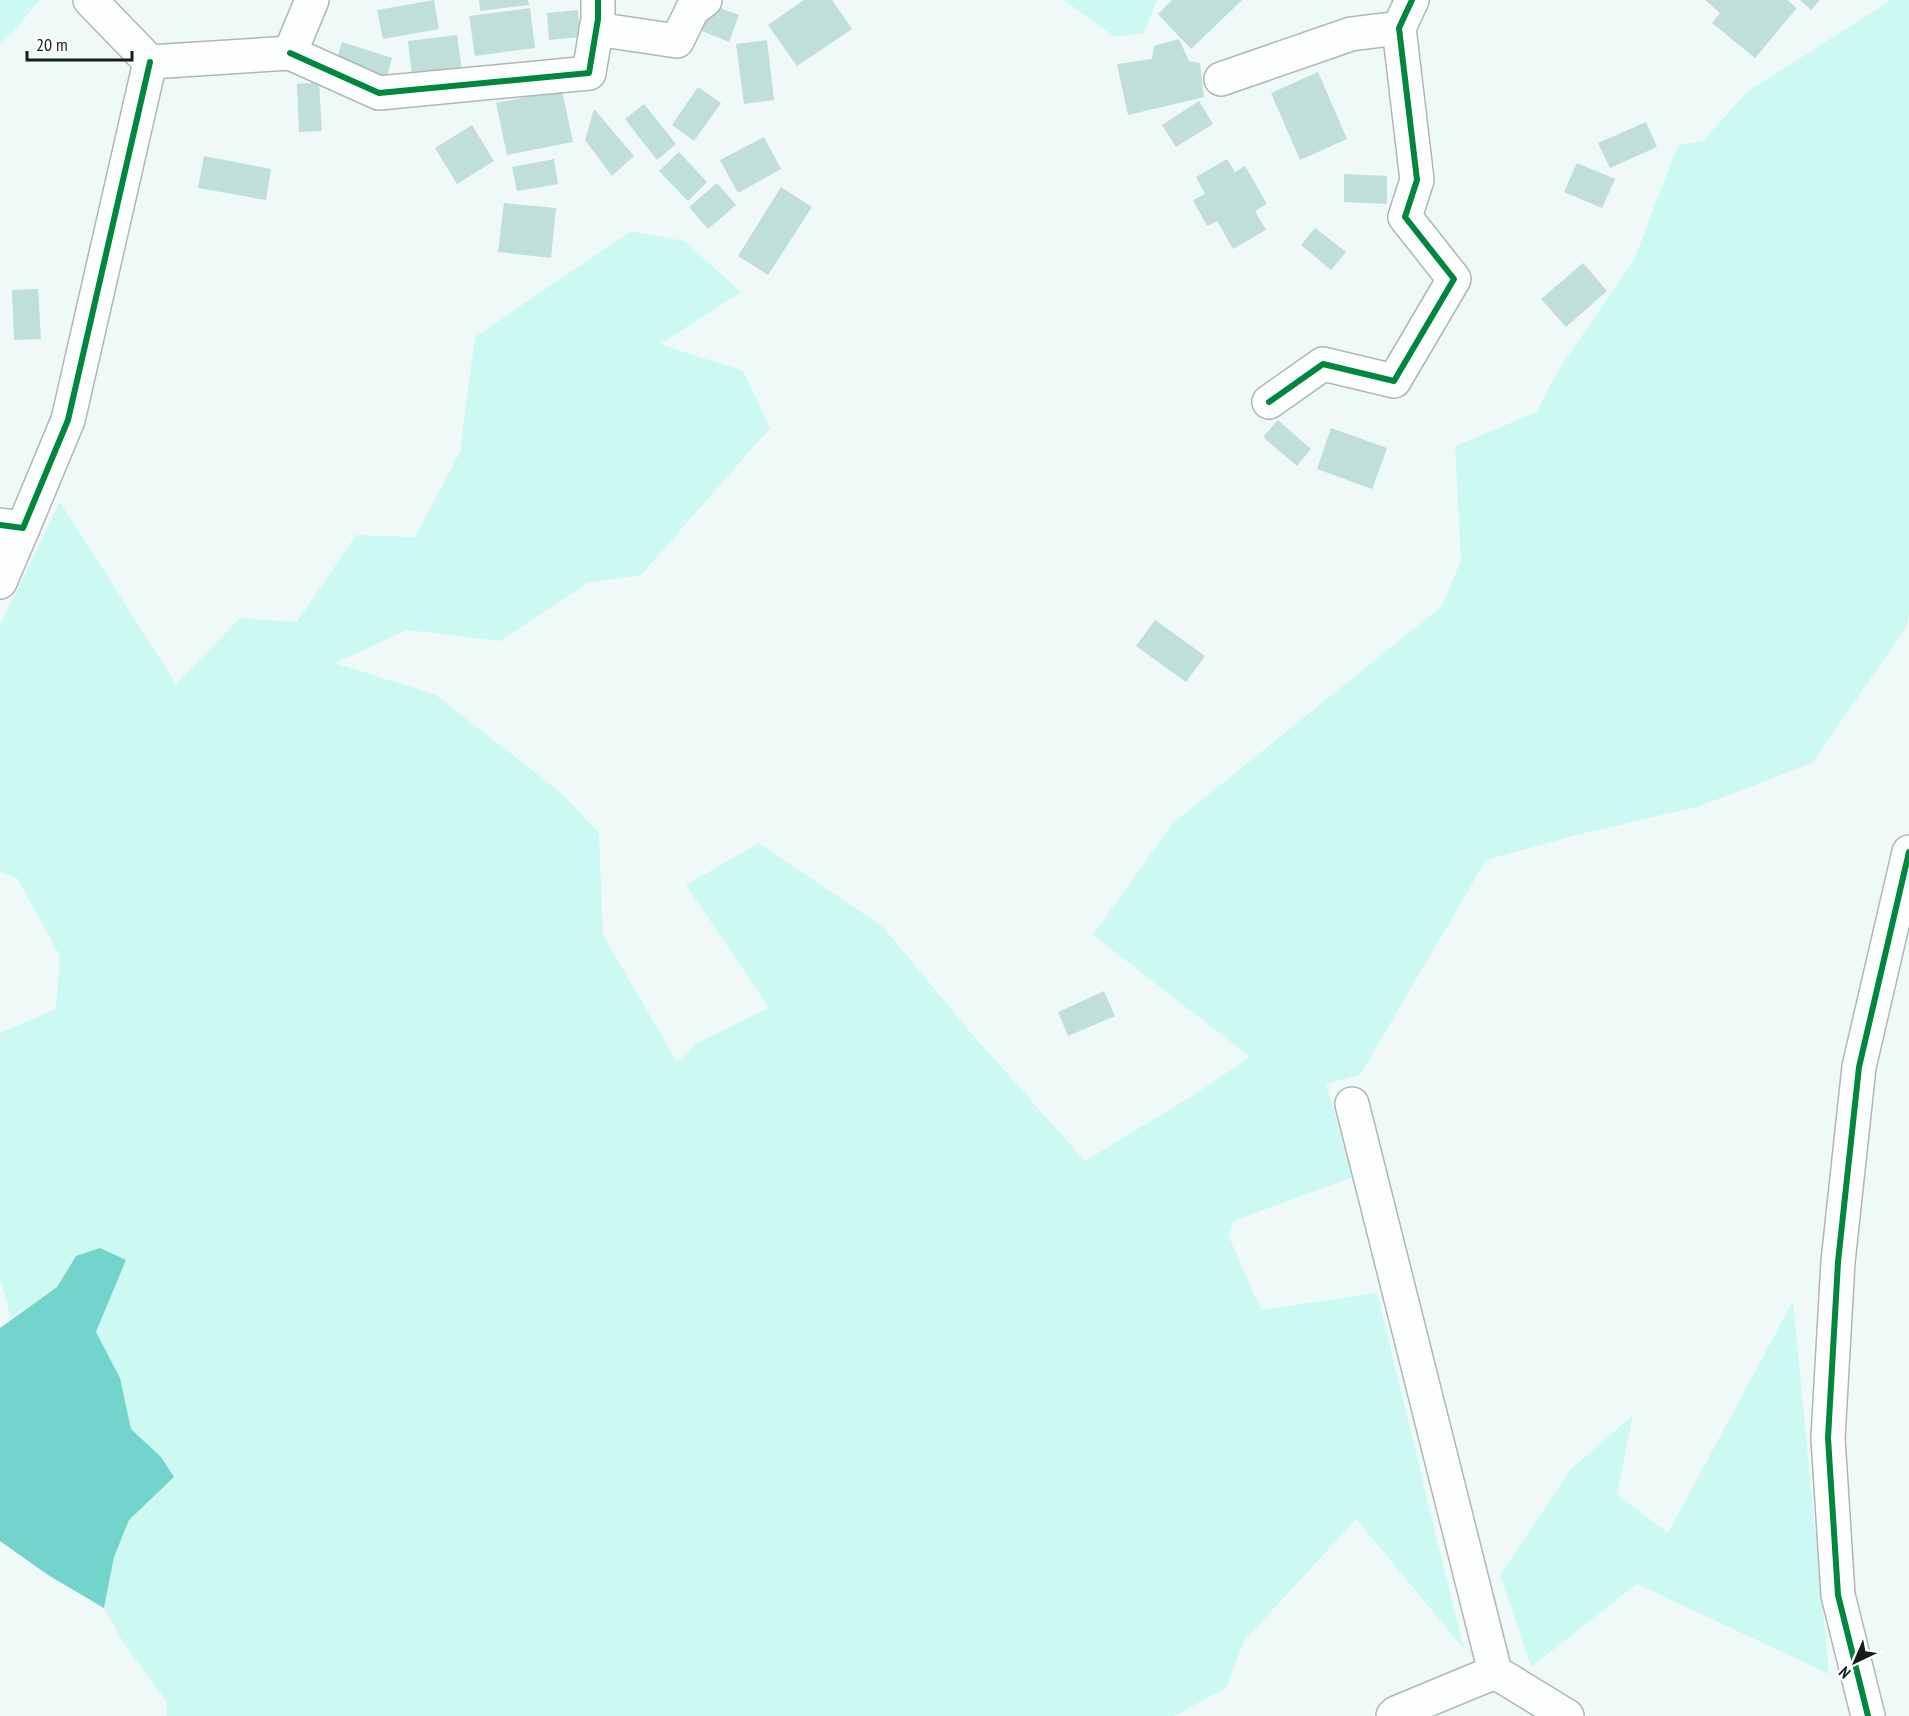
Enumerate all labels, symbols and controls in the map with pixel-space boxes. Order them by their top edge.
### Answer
scale bar [27,24,132,62]
text: 20 m [36,33,68,56]
north arrow [1825,1632,1885,1692]
text: N [1835,1663,1855,1683]

